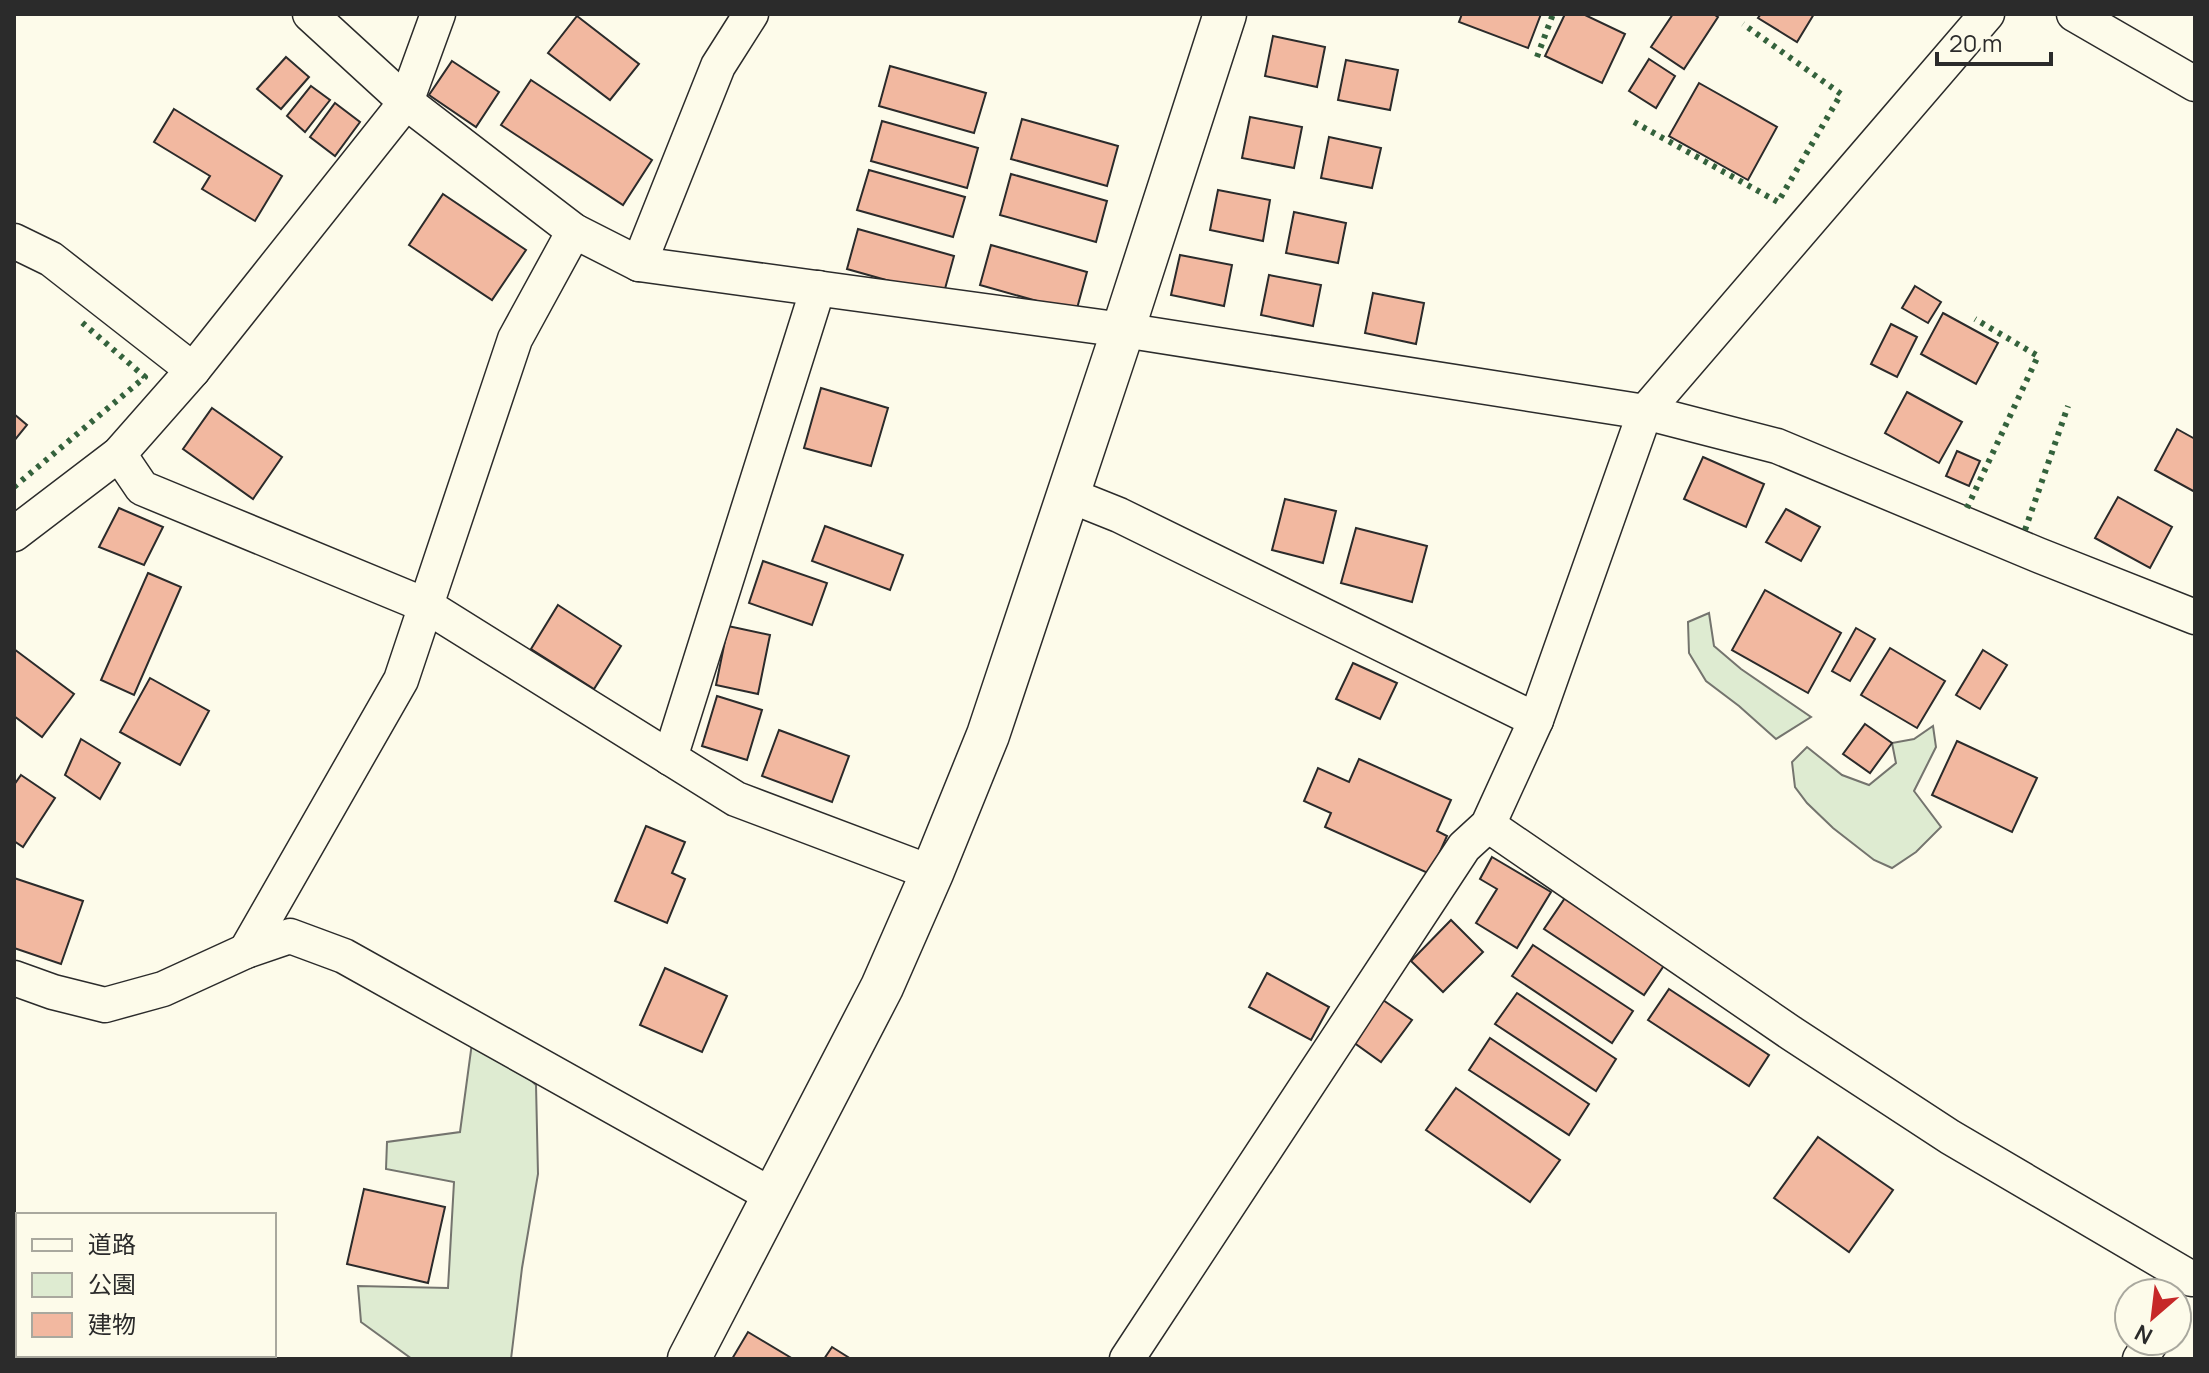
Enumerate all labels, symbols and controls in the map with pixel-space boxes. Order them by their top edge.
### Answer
scale bar [1937,16,2051,66]
text: 20 m [1949,26,2002,59]
legend [16,1213,276,1357]
text: 道路 [88,1227,136,1260]
text: 公園 [88,1267,136,1300]
north arrow [2113,1277,2193,1357]
text: 建物 [88,1307,136,1340]
text: N [2130,1318,2158,1352]

